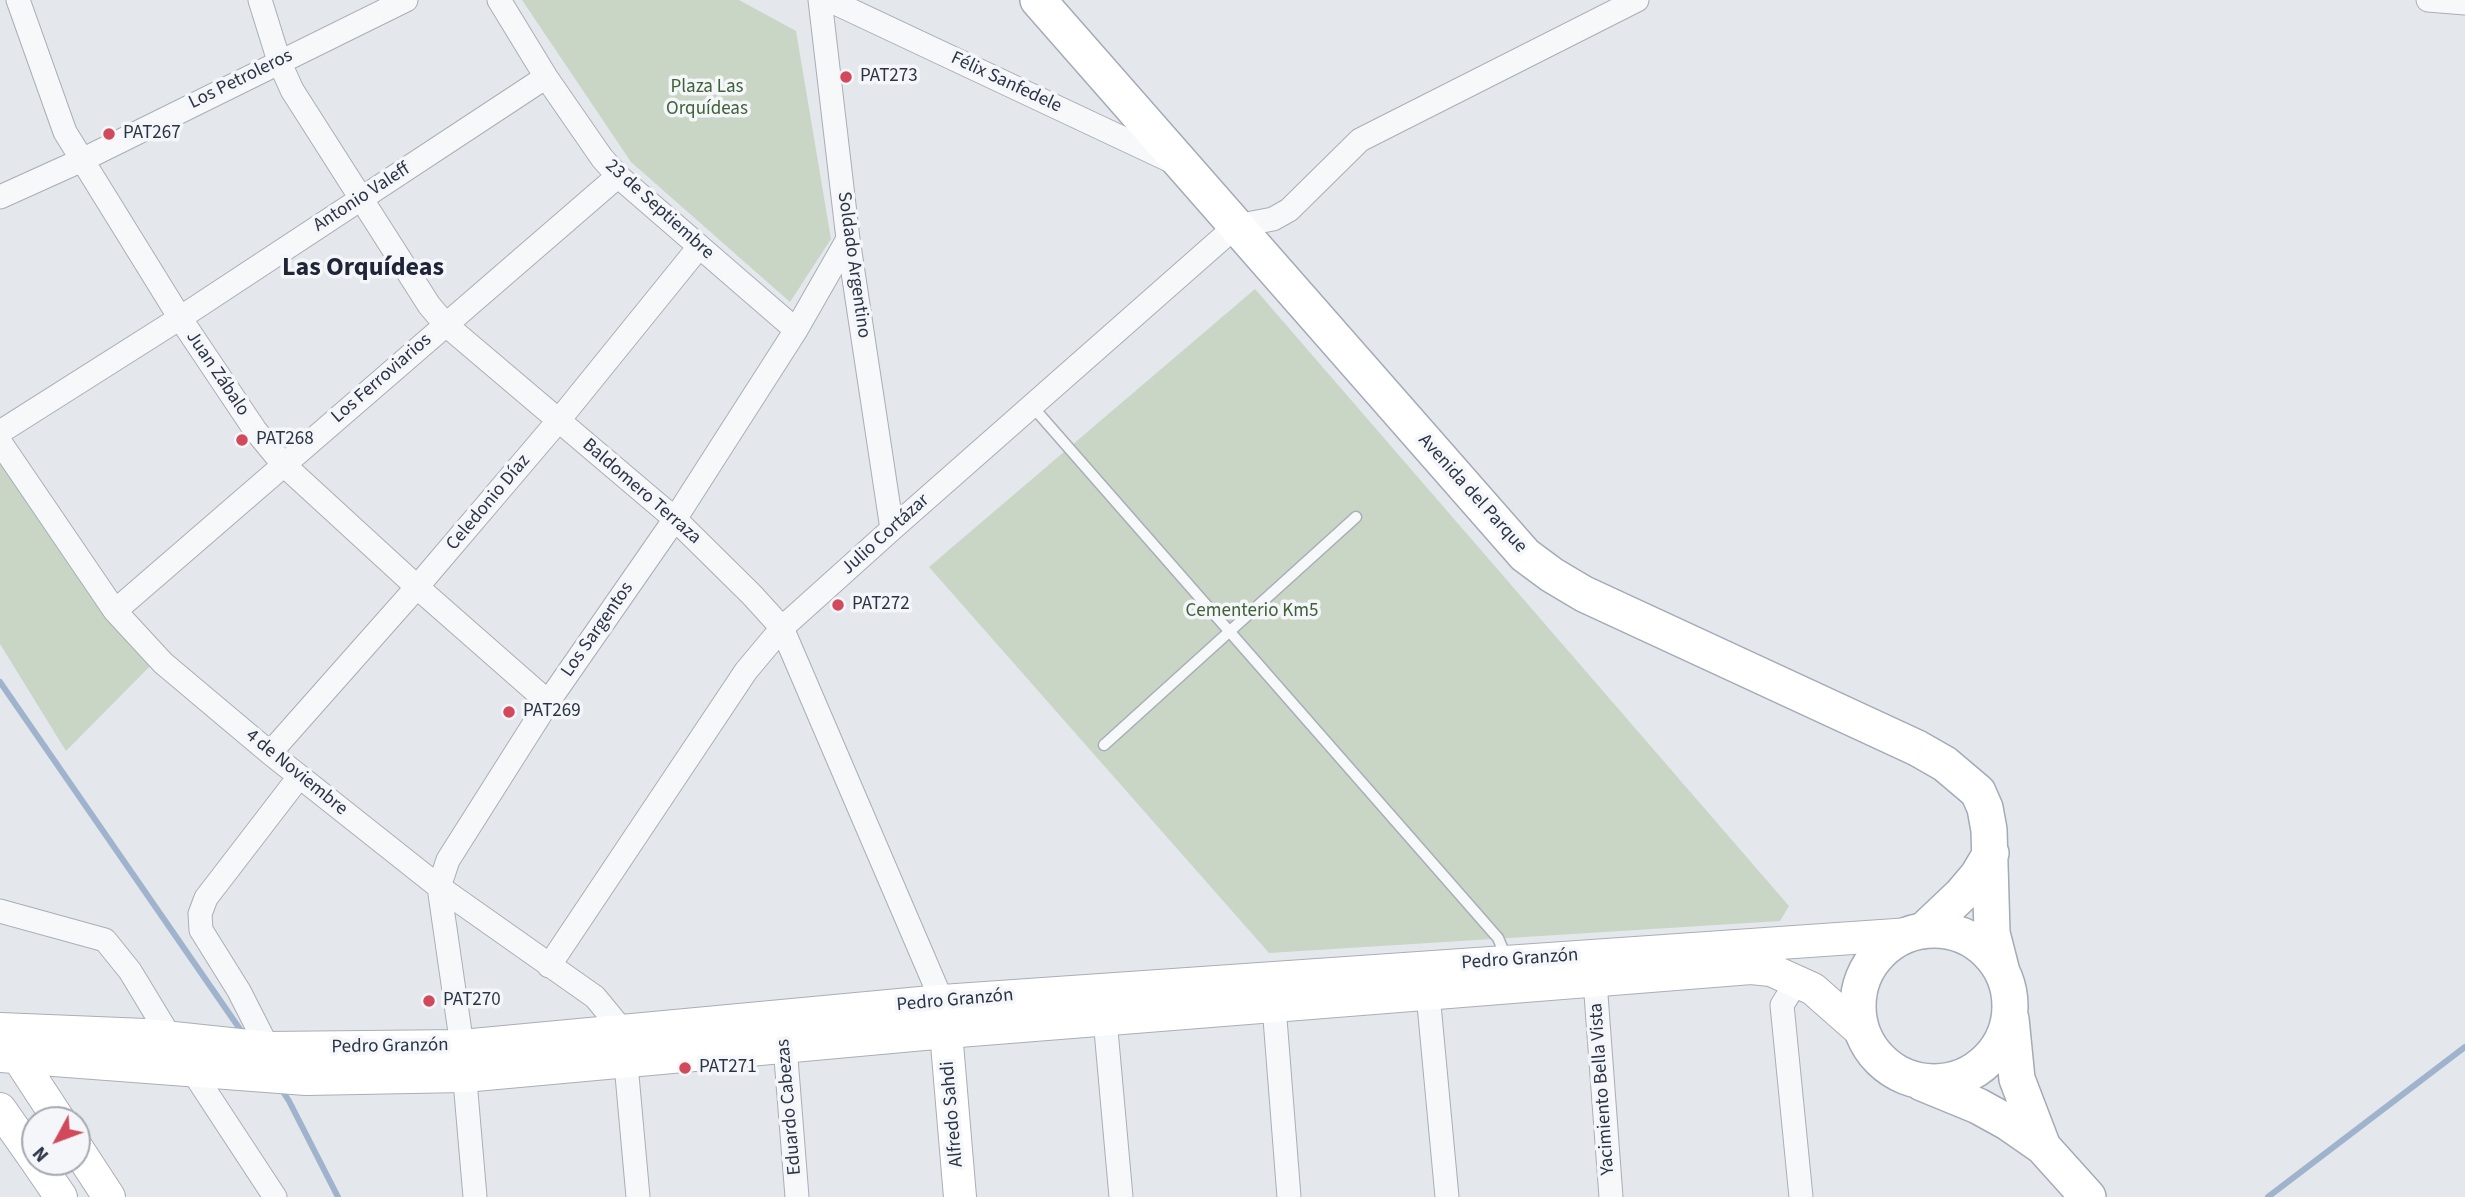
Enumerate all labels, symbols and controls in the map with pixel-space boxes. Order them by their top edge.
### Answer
street label: Los Petroleros [185,45,297,115]
street label: Félix Sanfedele [947,47,1065,119]
place label: PAT273 [860,66,918,88]
marker: PAT273 [838,69,854,85]
park label: Plaza Las Orquídeas [666,77,748,121]
place label: PAT267 [123,123,181,145]
marker: PAT267 [101,126,117,142]
street label: 23 de Septiembre [600,155,718,265]
street label: Antonio Valeff [309,158,415,238]
street label: Soldado Argentino [831,190,875,340]
district label: Las Orquídeas [282,253,444,285]
street label: Juan Zábalo [180,327,254,421]
street label: Los Ferroviarios [327,329,437,429]
place label: PAT268 [256,429,314,451]
street label: Avenida del Parque [1413,430,1531,558]
marker: PAT268 [234,432,250,448]
street label: Baldomero Terraza [577,434,705,550]
street label: Celedonio Díaz [442,450,536,556]
street label: Julio Cortázar [837,490,935,580]
street label: Los Sargentos [557,578,639,682]
place label: PAT272 [852,594,910,616]
marker: PAT272 [830,597,846,613]
park label: Cementerio Km5 [1186,601,1318,623]
place label: PAT269 [523,701,581,723]
marker: PAT269 [501,704,517,720]
street label: 4 de Noviembre [240,725,352,821]
street label: Pedro Granzón [1461,945,1579,975]
street label: Pedro Granzón [896,985,1014,1017]
place label: PAT270 [443,990,501,1012]
marker: PAT270 [421,993,437,1009]
street label: Yacimiento Bella Vista [1586,1002,1620,1176]
street label: Pedro Granzón [331,1035,449,1059]
street label: Eduardo Cabezas [773,1038,807,1176]
place label: PAT271 [699,1057,757,1079]
marker: PAT271 [677,1060,693,1076]
street label: Alfredo Sahdi [937,1060,969,1168]
north arrow [21,1106,91,1176]
text: N [27,1140,56,1167]

